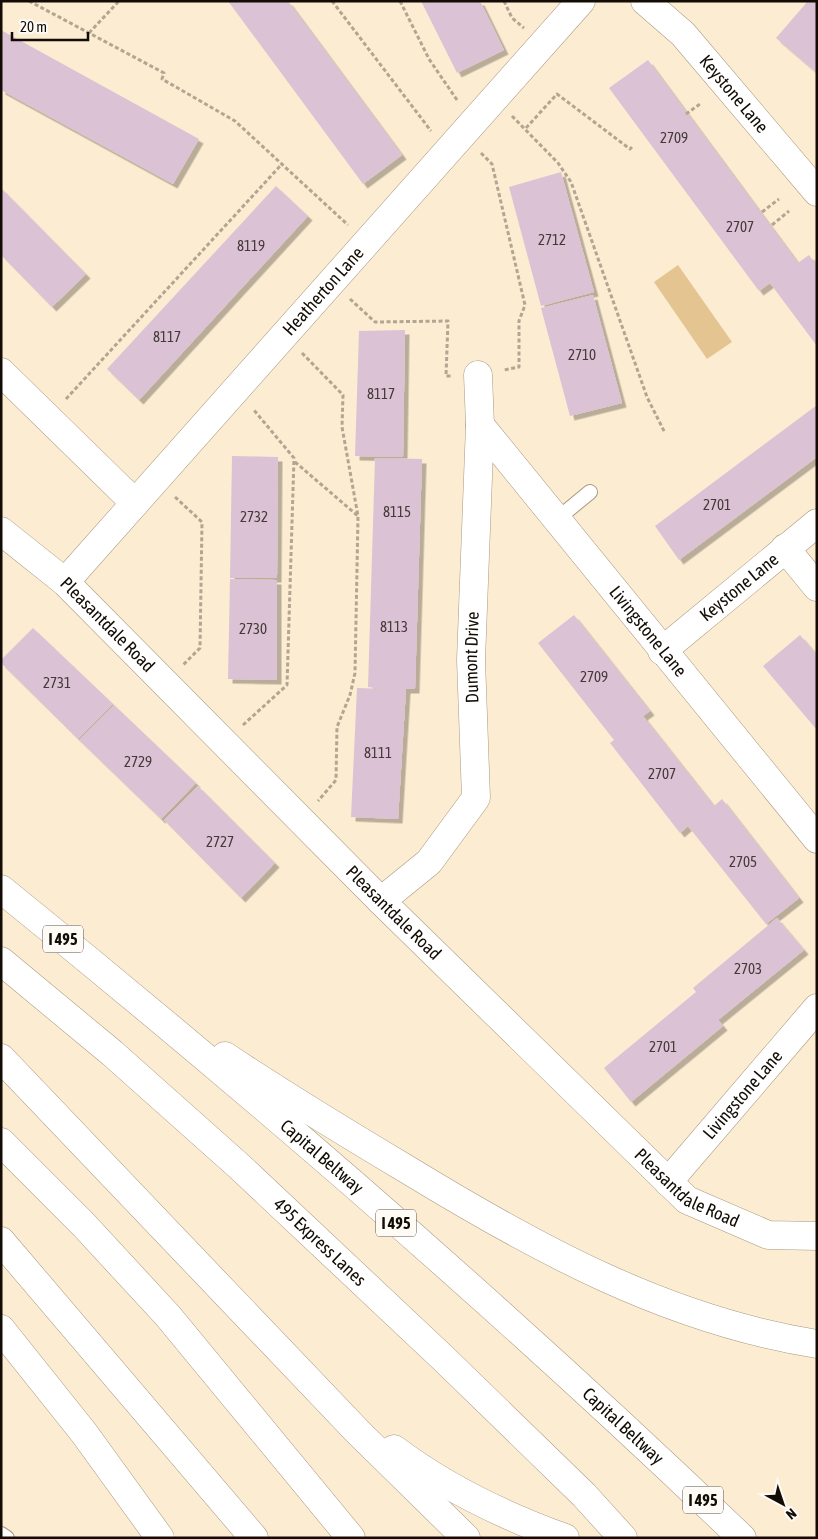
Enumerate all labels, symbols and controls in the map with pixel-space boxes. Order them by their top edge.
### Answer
scale bar [12,10,89,42]
text: 20 m [20,18,47,35]
street label: Keystone Lane [695,51,773,137]
house number: 2709 [660,129,688,146]
house number: 2707 [726,218,754,235]
house number: 2712 [538,231,566,248]
house number: 8119 [237,237,265,254]
street label: Heatherton Lane [278,242,368,339]
house number: 8117 [153,328,181,345]
house number: 2710 [568,346,596,363]
house number: 8117 [367,385,395,402]
house number: 2701 [703,496,731,513]
house number: 8115 [383,503,411,520]
house number: 2732 [240,508,268,525]
street label: Keystone Lane [695,548,782,625]
street label: Pleasantdale Road [56,573,159,676]
street label: Livingstone Lane [605,581,691,681]
street label: Dumont Drive [460,611,483,704]
house number: 8113 [380,618,408,635]
house number: 2730 [239,620,267,637]
house number: 2709 [580,668,608,685]
house number: 2731 [43,674,71,691]
house number: 8111 [364,744,392,761]
house number: 2729 [124,753,152,770]
house number: 2707 [648,765,676,782]
house number: 2727 [206,833,234,850]
house number: 2705 [729,853,757,870]
street label: Pleasantdale Road [342,861,446,964]
road number: I 495 [43,926,83,952]
house number: 2703 [734,960,762,977]
house number: 2701 [649,1038,677,1055]
street label: Livingstone Lane [698,1045,786,1143]
street label: Capital Beltway [276,1115,368,1198]
street label: Pleasantdale Road [631,1144,743,1231]
street label: 495 Express Lanes [270,1193,370,1290]
road number: I 495 [376,1210,416,1236]
street label: Capital Beltway [579,1383,668,1468]
north arrow [758,1479,808,1529]
road number: I 495 [683,1486,723,1514]
text: N [783,1505,800,1523]

